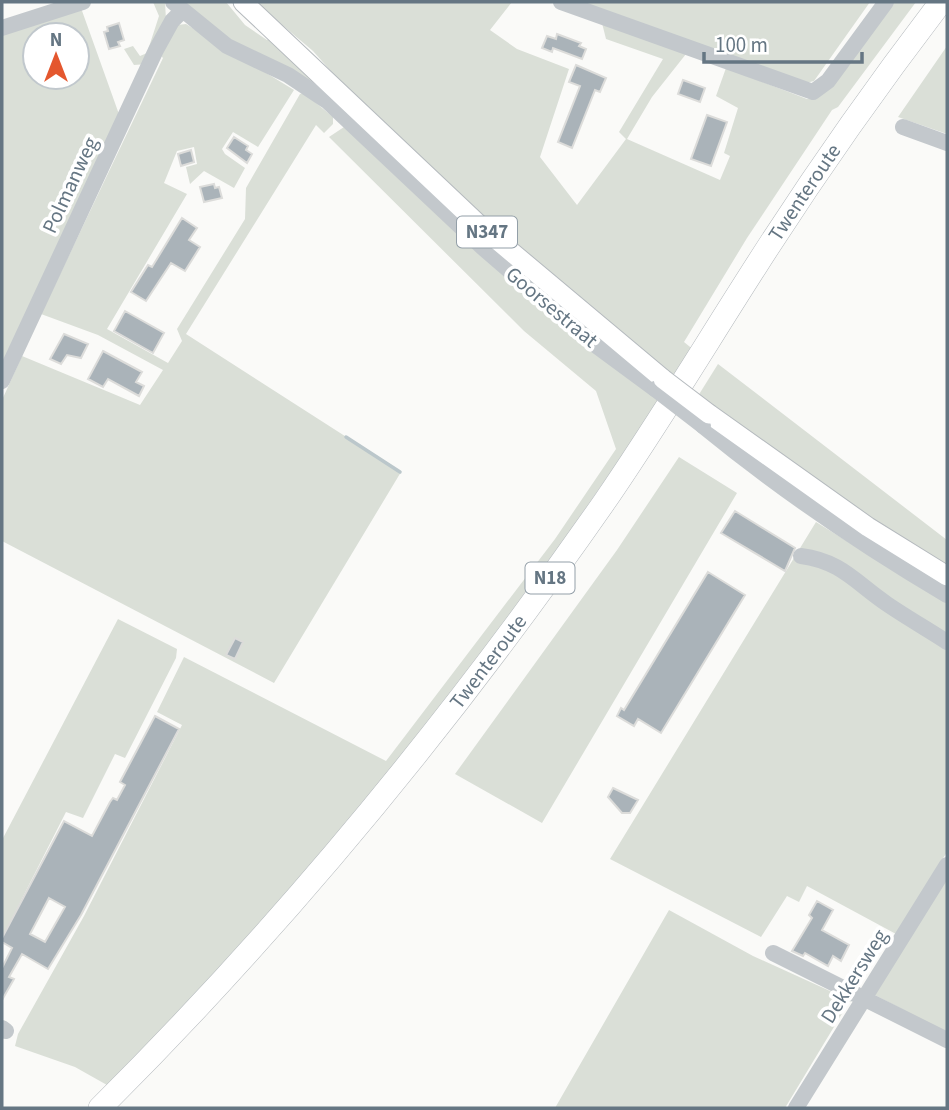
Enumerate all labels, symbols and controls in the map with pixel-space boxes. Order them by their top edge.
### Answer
north arrow [21,21,91,91]
scale bar [704,21,862,65]
text: N [50,27,62,54]
text: 100 m [715,30,768,60]
street label: Polmanweg [35,131,106,238]
street label: Twenteroute [761,138,848,247]
road number: N347 [457,216,517,248]
street label: Goorsestraat [499,259,605,355]
road number: N18 [526,562,574,594]
street label: Twenteroute [442,608,534,715]
street label: Dekkersweg [813,923,895,1029]

